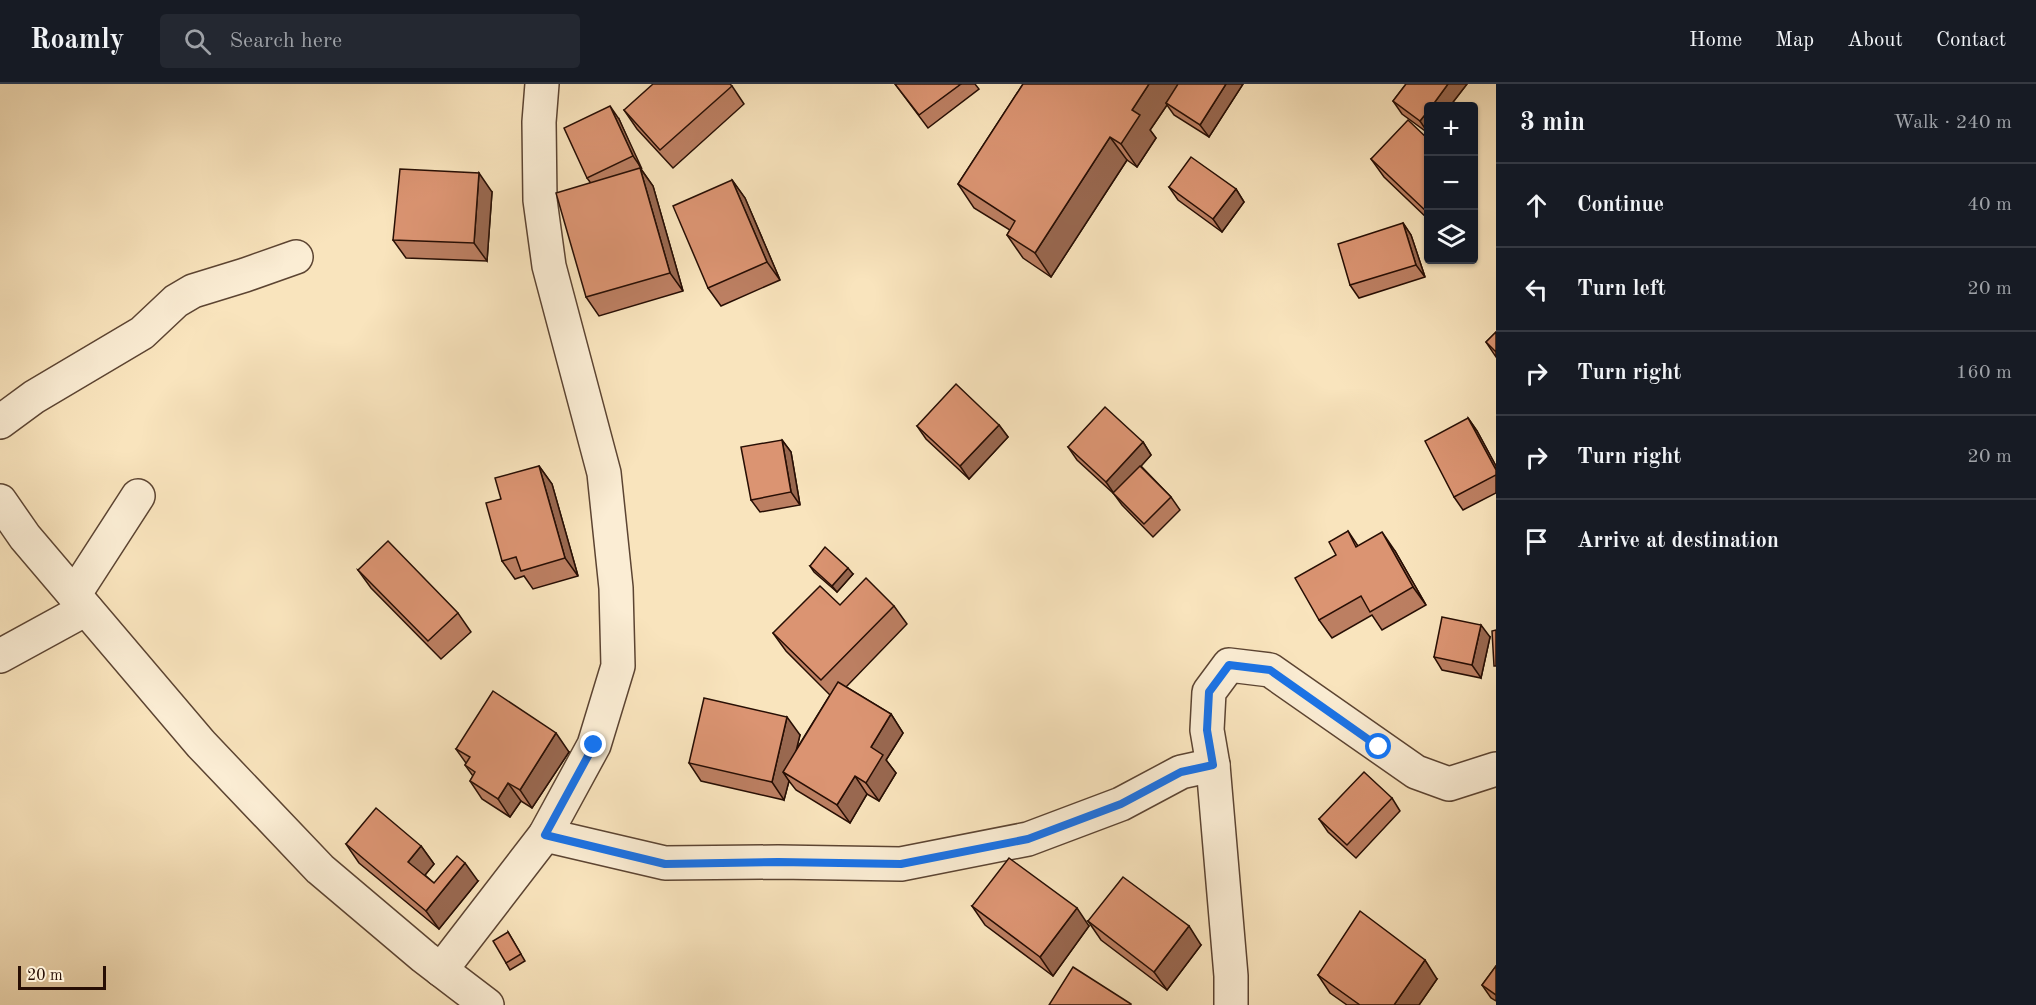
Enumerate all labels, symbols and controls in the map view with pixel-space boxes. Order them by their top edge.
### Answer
search box [160,14,580,68]
icon: search [181,25,214,58]
text: Roamly [30,27,124,55]
text: Search here [229,30,342,52]
text: Home [1689,30,1742,51]
text: Map [1775,30,1814,51]
text: About [1847,30,1903,51]
text: Contact [1936,30,2006,51]
map controls [1424,102,1478,264]
button: + [1424,102,1478,156]
text: 3 min [1520,110,1585,136]
text: Walk · 240 m [1893,113,2012,133]
button: − [1424,156,1478,210]
icon: ahead [1520,189,1553,222]
text: Continue [1577,194,1664,216]
text: 40 m [1967,195,2012,215]
button: layers [1424,210,1478,264]
icon: left [1520,273,1553,306]
text: Turn left [1577,278,1666,300]
text: 20 m [1967,279,2012,299]
icon: right [1520,357,1553,390]
text: Turn right [1577,362,1681,384]
text: 160 m [1956,363,2012,383]
icon: right [1520,441,1553,474]
text: Turn right [1577,446,1681,468]
text: 20 m [1967,447,2012,467]
icon: arrive [1520,525,1553,558]
text: Arrive at destination [1577,530,1779,552]
route end [580,731,606,757]
route start [1365,733,1391,759]
scale bar [18,963,106,990]
text: 20 m [27,968,63,984]

